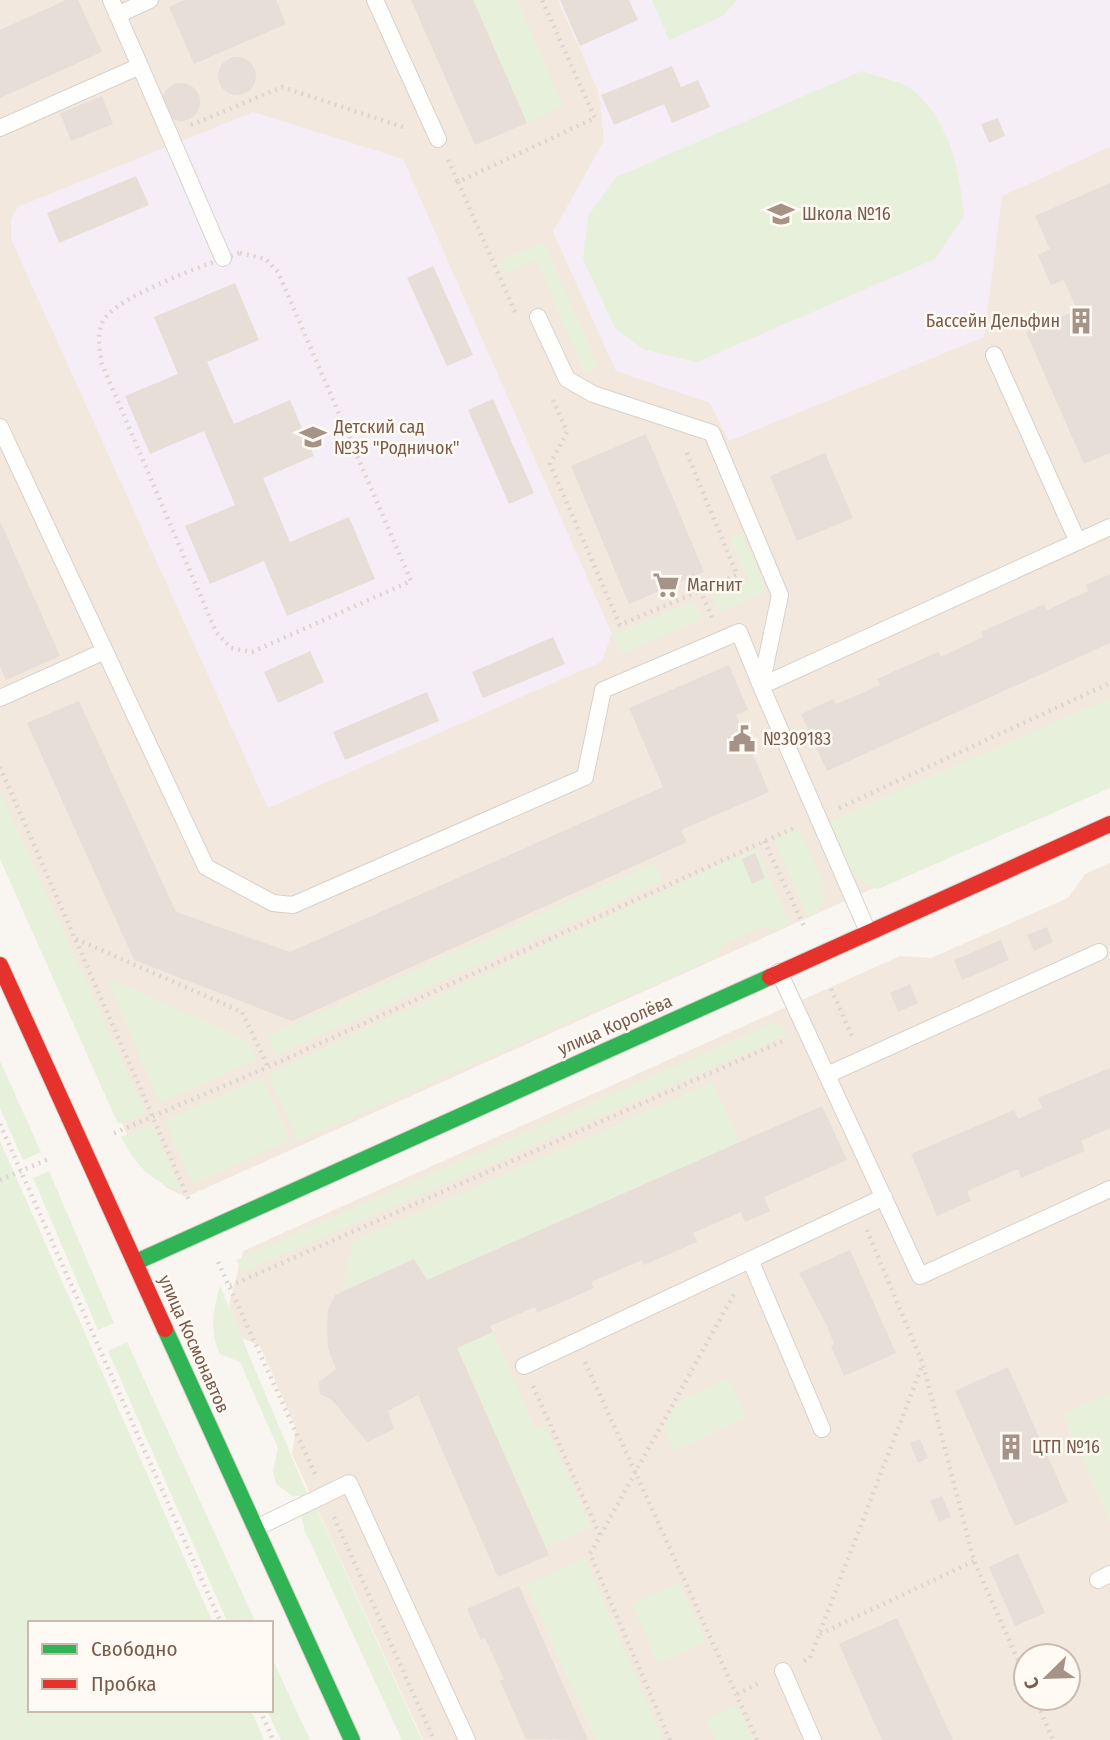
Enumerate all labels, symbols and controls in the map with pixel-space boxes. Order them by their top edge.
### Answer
school or university icon: Школа №16 [766,199,796,229]
place label: Школа №16 [802,203,891,225]
building icon: Бассейн Дельфин [1066,306,1096,336]
place label: Бассейн Дельфин [926,310,1060,332]
place label: Детский сад №35 "Родничок" [333,416,460,459]
school or university icon: Детский сад №35 "Родничок" [298,422,328,452]
supermarket icon: Магнит [651,570,681,600]
place label: Магнит [687,574,743,596]
public building icon: №309183 [727,724,757,754]
place label: №309183 [763,728,831,750]
street label: улица Королёва [554,990,676,1060]
street label: улица Космонавтов [154,1272,234,1416]
building icon: ЦТП №16 [996,1432,1026,1462]
place label: ЦТП №16 [1032,1436,1100,1458]
legend [28,1621,273,1712]
text: Свободно [91,1636,177,1662]
north arrow [1012,1642,1082,1712]
text: Пробка [91,1671,157,1697]
text: С [1019,1674,1044,1693]

